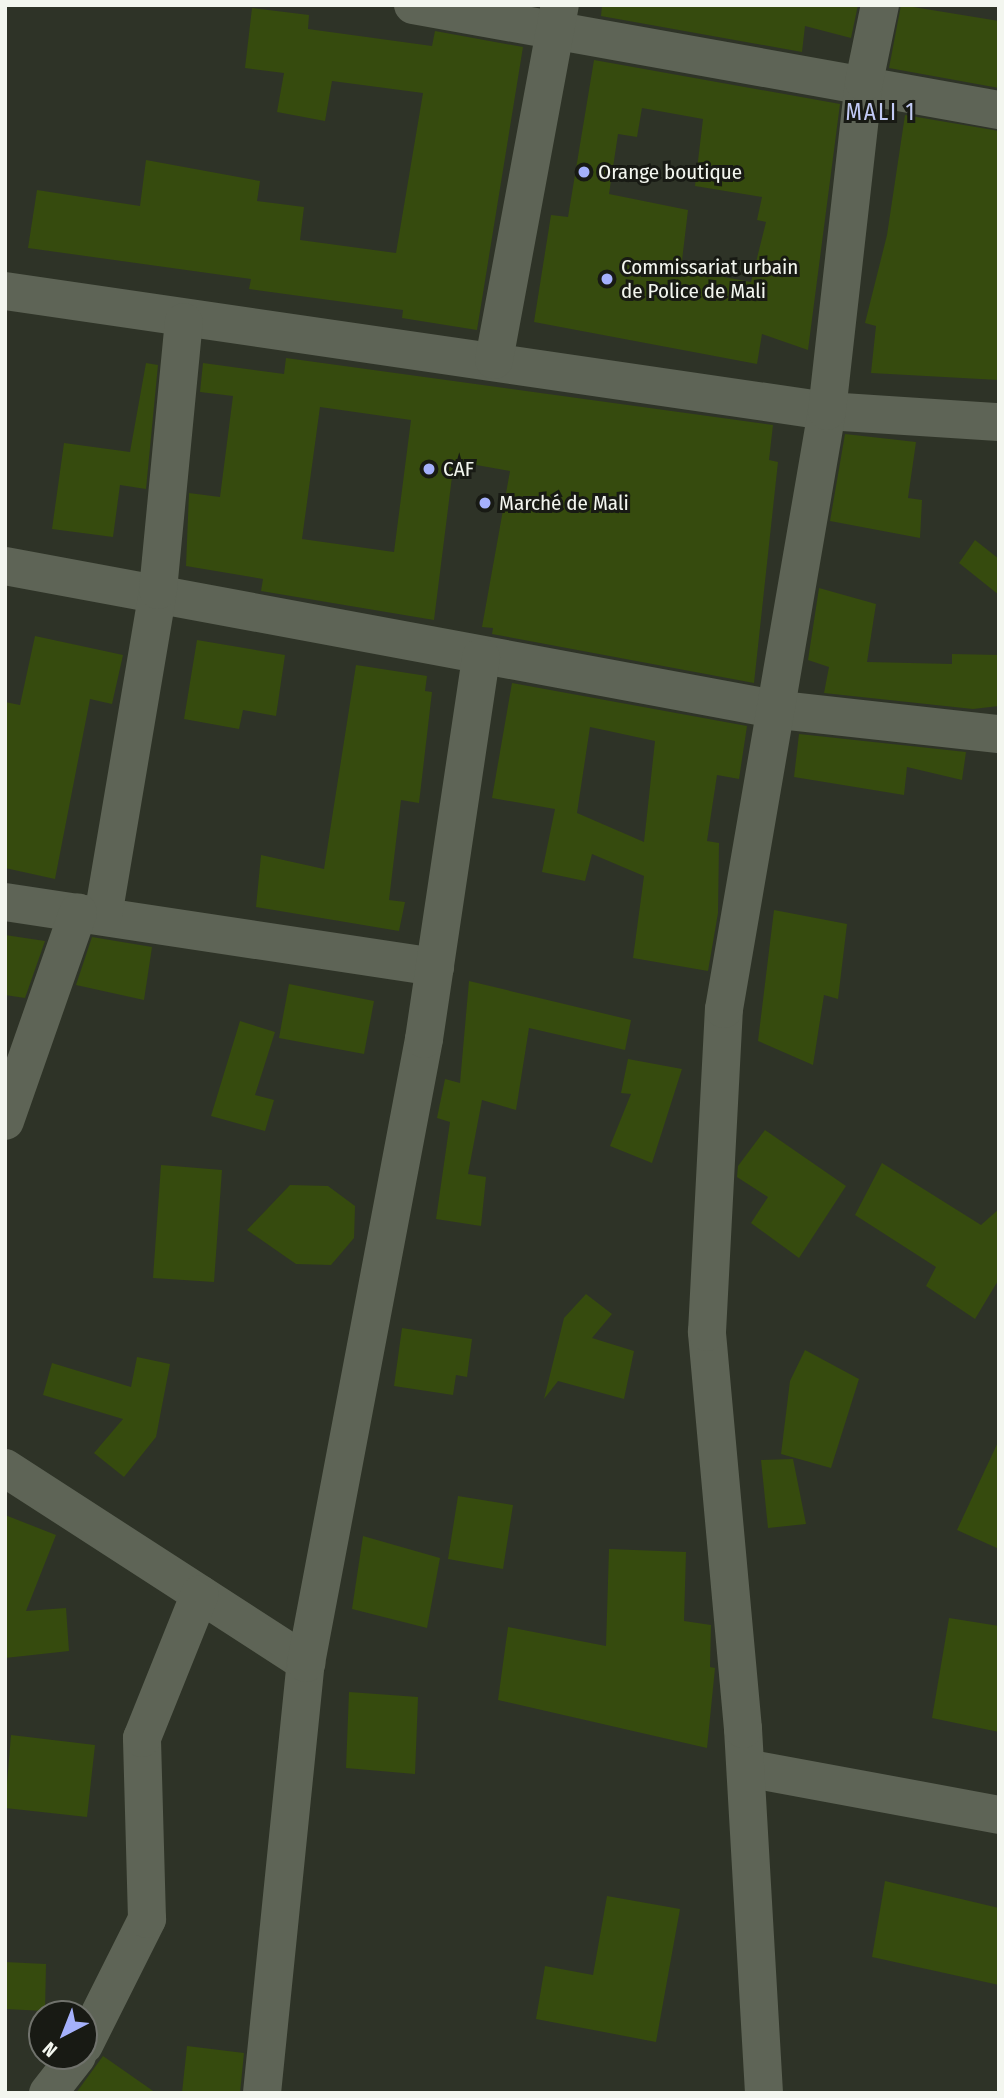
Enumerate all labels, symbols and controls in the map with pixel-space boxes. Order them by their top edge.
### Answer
district label: MALI 1 [846,98,916,126]
place label: Orange boutique [598,159,742,185]
marker: Orange boutique [576,164,592,180]
place label: Commissariat urbain de Police de Mali [621,254,798,304]
marker: Commissariat urbain de Police de Mali [599,271,615,287]
place label: CAF [443,456,474,482]
marker: CAF [421,461,437,477]
place label: Marché de Mali [499,490,629,516]
marker: Marché de Mali [477,495,493,511]
north arrow [28,2000,98,2070]
text: N [38,2037,62,2062]

